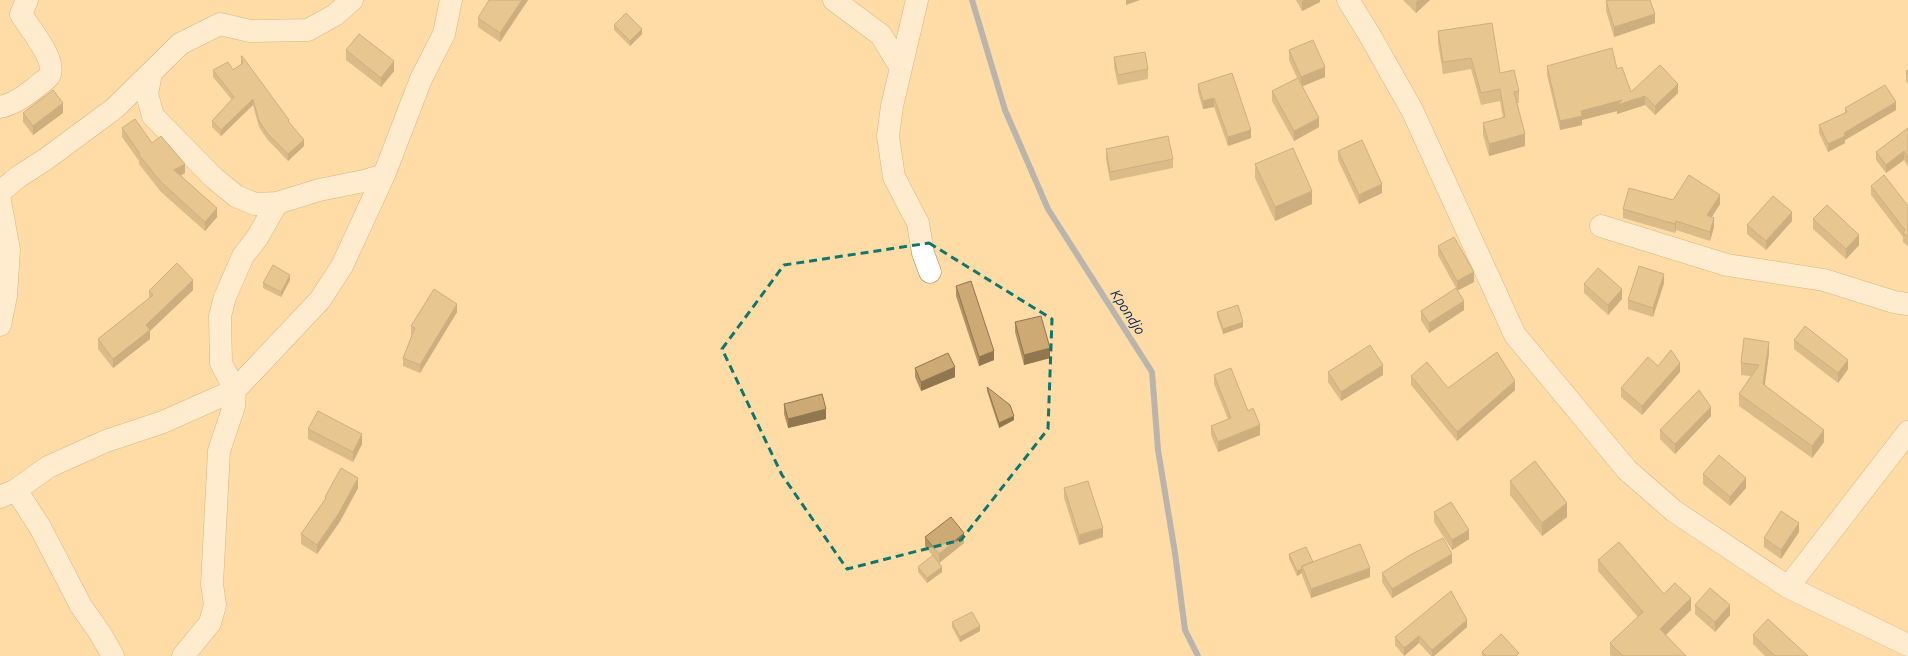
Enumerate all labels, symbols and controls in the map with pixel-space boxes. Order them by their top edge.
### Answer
water label: Kpondjo [1108,287,1149,338]

